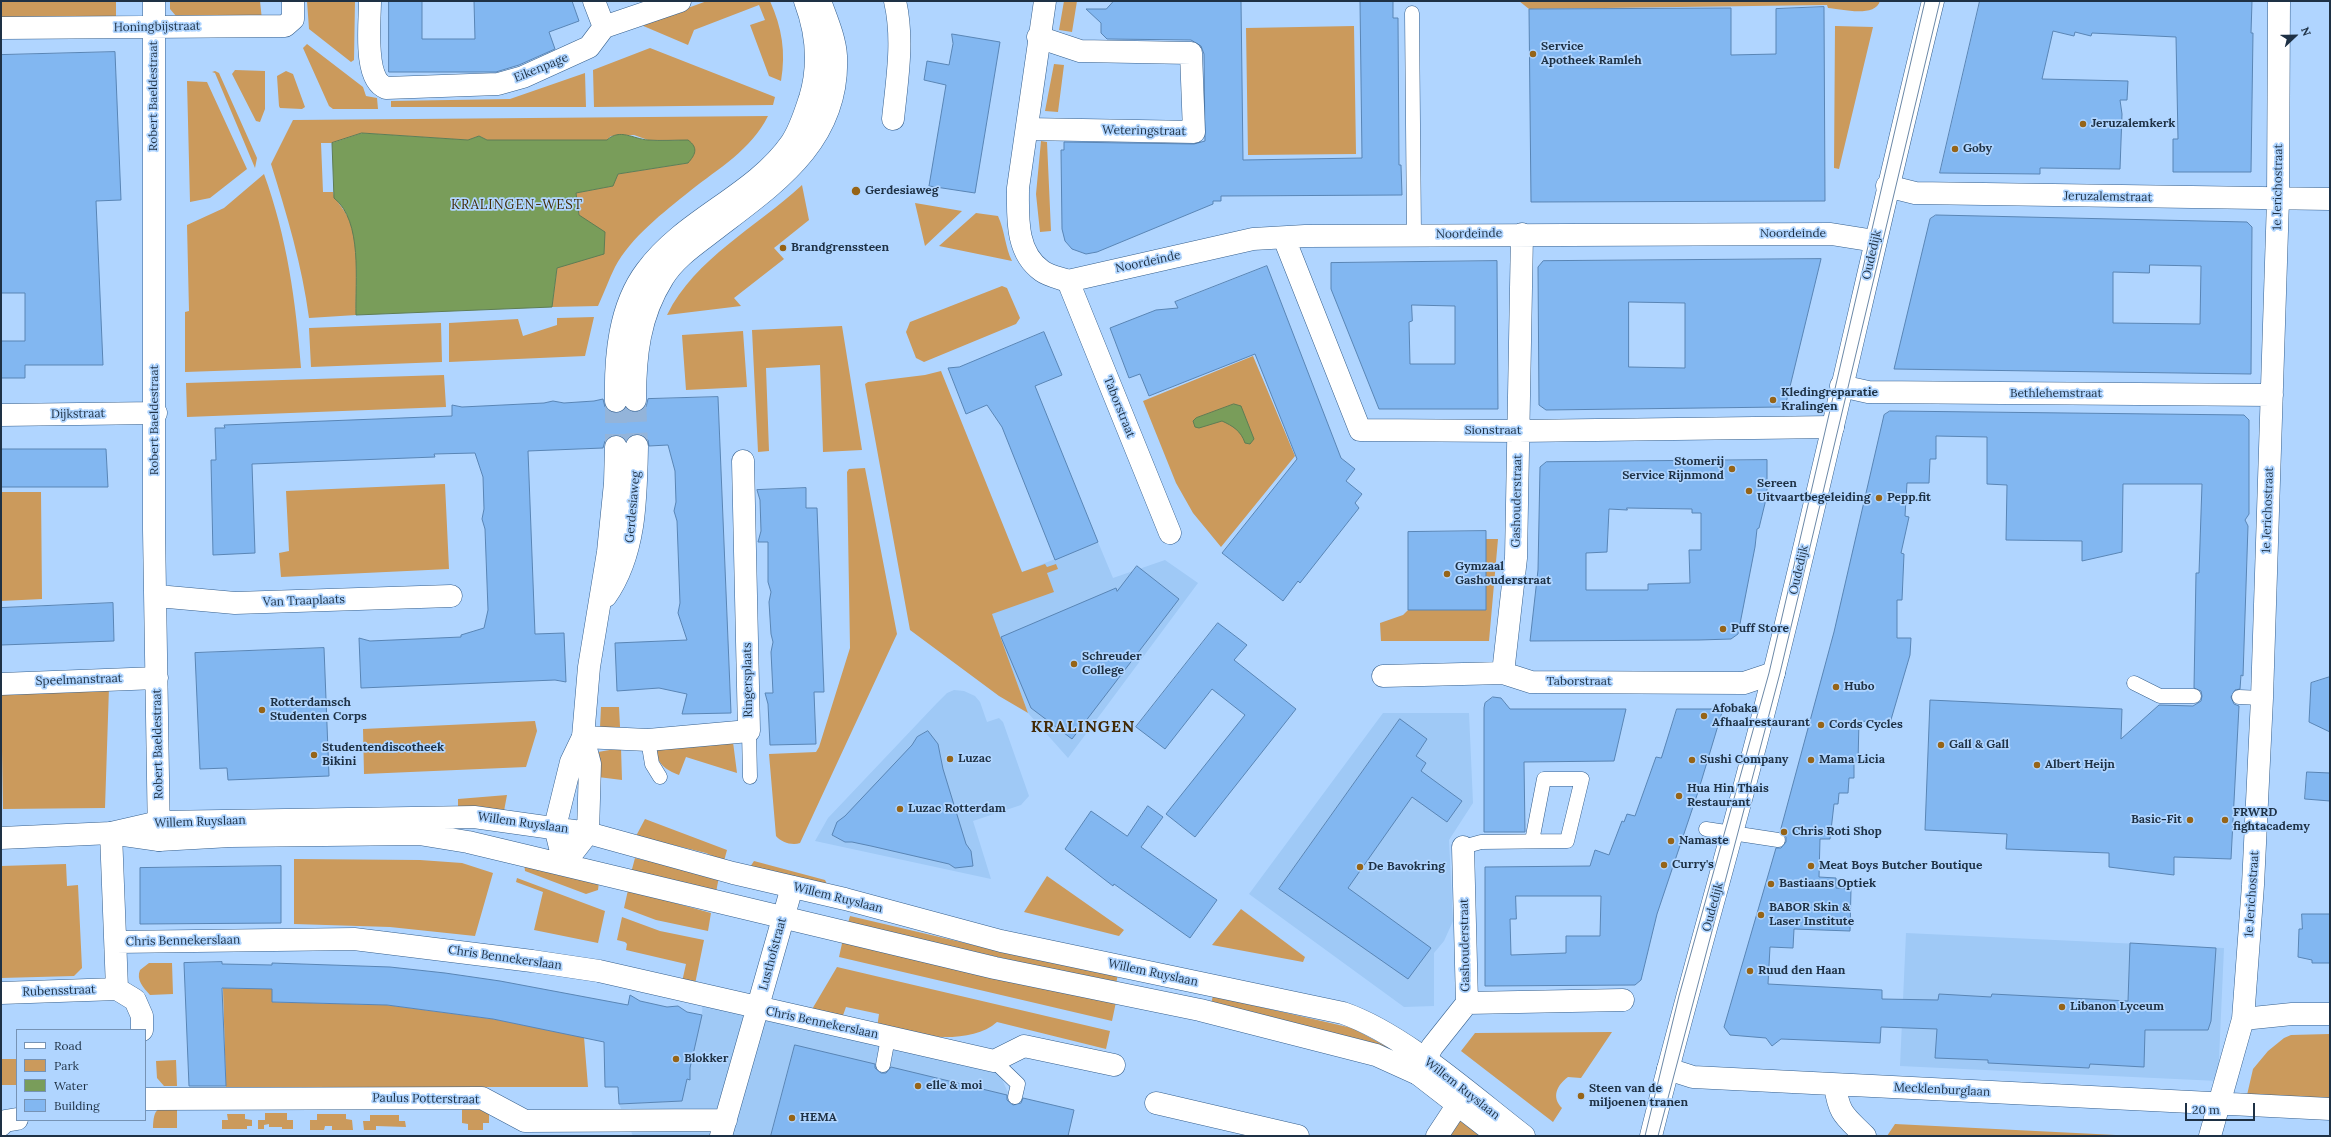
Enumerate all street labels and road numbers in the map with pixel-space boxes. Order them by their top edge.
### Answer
street label: Honingbijstraat [114,19,200,35]
street label: Robert Baeldestraat [147,41,161,151]
street label: Eikenpage [512,51,570,85]
street label: Weteringstraat [1102,123,1186,139]
street label: 1e Jerichostraat [2270,144,2286,230]
street label: Jeruzalemstraat [2064,189,2152,205]
street label: Noordeinde [1436,226,1502,242]
street label: Noordeinde [1760,227,1826,241]
street label: Oudedijk [1859,229,1885,281]
street label: Noordeinde [1114,248,1182,276]
street label: Robert Baeldestraat [148,365,162,475]
street label: Taborstraat [1100,374,1138,440]
street label: Bethlehemstraat [2010,387,2102,401]
street label: Dijkstraat [51,406,105,422]
street label: Sionstraat [1465,424,1521,438]
street label: Gashouderstraat [1509,454,1525,548]
street label: 1e Jerichostraat [2259,467,2277,553]
street label: Gerdesiaweg [623,471,643,543]
street label: Oudedijk [1786,544,1812,596]
street label: Van Traaplaats [263,592,345,610]
street label: Ringersplaats [740,642,756,718]
street label: Speelmanstraat [35,671,123,689]
street label: Taborstraat [1546,675,1612,689]
street label: Robert Baeldestraat [150,689,166,799]
street label: Willem Ruyslaan [477,810,569,836]
street label: Willem Ruyslaan [154,813,246,831]
street label: 1e Jerichostraat [2242,850,2262,938]
street label: Willem Ruyslaan [792,880,884,916]
street label: Oudedijk [1700,881,1726,933]
street label: Gashouderstraat [1457,898,1473,992]
street label: Lusthofstraat [756,916,790,992]
street label: Chris Bennekerslaan [126,933,240,949]
street label: Chris Bennekerslaan [447,943,563,973]
street label: Willem Ruyslaan [1107,956,1199,990]
street label: Rubensstraat [22,983,96,999]
street label: Chris Bennekerslaan [765,1004,879,1042]
street label: Willem Ruyslaan [1422,1055,1502,1123]
street label: Mecklenburglaan [1893,1080,1991,1100]
street label: Paulus Potterstraat [372,1091,480,1107]

